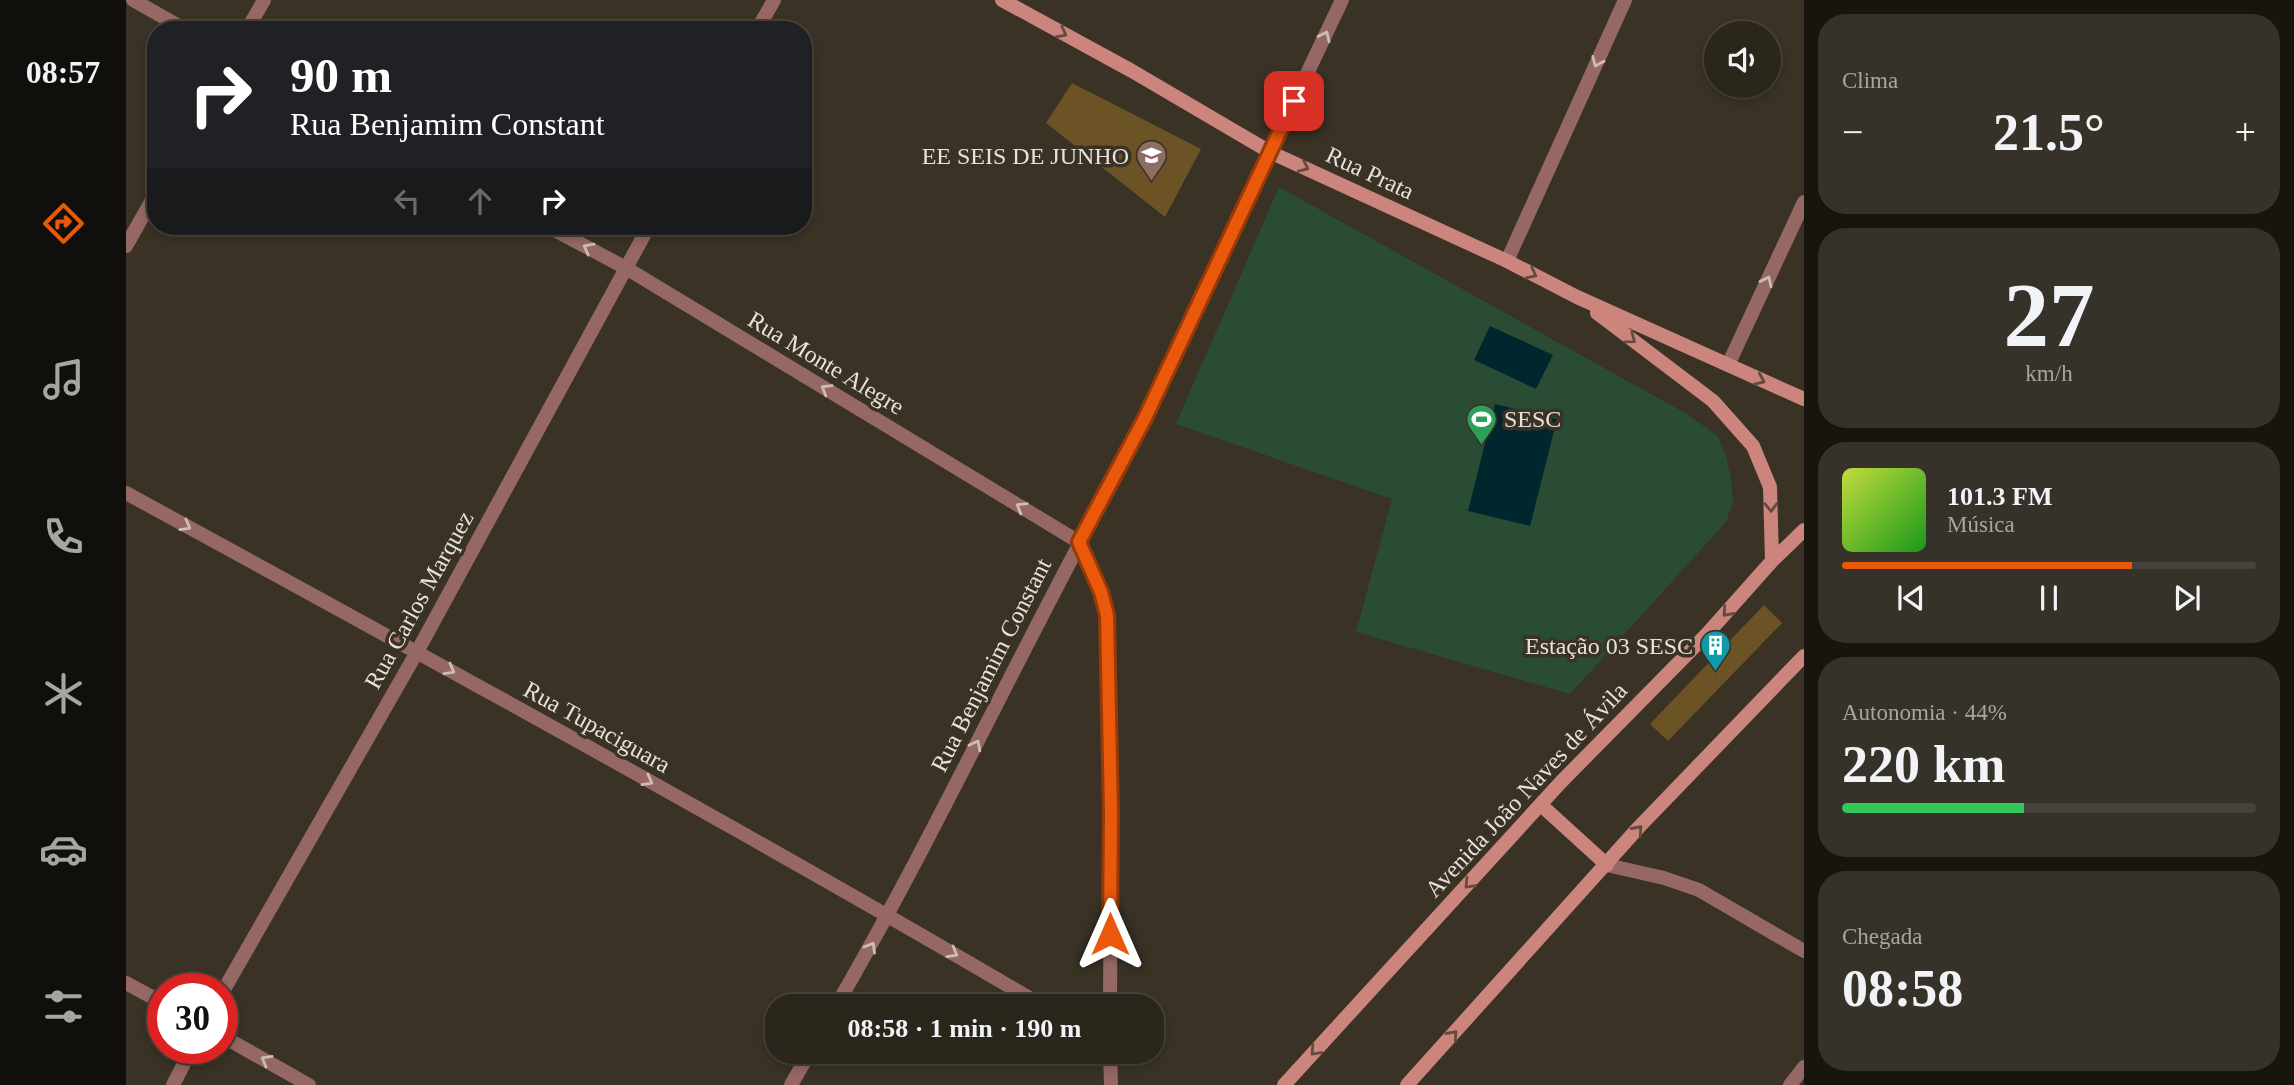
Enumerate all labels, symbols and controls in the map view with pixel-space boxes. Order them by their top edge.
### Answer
map controls [1704,21,1781,98]
button: sound [1704,21,1781,98]
one-way arrow [1055,24,1068,38]
one-way arrow [1316,31,1330,43]
text: 90 m [290,48,392,103]
icon: right [175,49,266,140]
text: 08:57 [26,54,100,90]
one-way arrow [1591,55,1605,67]
text: Clima [1842,68,1898,93]
pin [1264,71,1324,131]
icon: arrive [1275,82,1313,120]
text: 21.5° [1993,104,2105,161]
text: Rua Benjamim Constant [290,106,605,142]
text: − [1842,111,1863,153]
text: + [2235,111,2256,153]
school or university icon: EE SEIS DE JUNHO [1135,139,1169,183]
street label: Rua Prata [1322,141,1418,205]
place label: EE SEIS DE JUNHO [922,143,1129,169]
one-way arrow [1296,159,1309,173]
icon: left [388,182,426,220]
icon: ahead [461,182,499,220]
icon: right [534,182,572,220]
icon: directions [39,199,88,248]
one-way arrow [583,243,596,256]
text: 27 [2004,265,2095,366]
one-way arrow [1525,266,1537,279]
one-way arrow [1759,276,1773,288]
street label: Rua Monte Alegre [743,306,909,420]
one-way arrow [1623,330,1636,343]
icon: music [39,355,88,404]
text: km/h [2025,361,2073,386]
one-way arrow [1753,372,1766,386]
one-way arrow [821,385,834,398]
sports icon: SESC [1464,402,1498,446]
place label: SESC [1504,406,1561,432]
text: 101.3 FM [1947,482,2052,511]
one-way arrow [1015,502,1028,515]
one-way arrow [1763,502,1779,512]
street label: Rua Carlos Marquez [359,507,479,693]
icon: phone [39,512,88,561]
text: Música [1947,512,2015,537]
one-way arrow [179,518,191,531]
street label: Rua Benjamim Constant [926,554,1056,776]
icon: previous [1892,579,1930,617]
icon: pause [2030,579,2068,617]
icon: next [2168,579,2206,617]
one-way arrow [1722,604,1735,617]
building icon: Estação 03 SESC [1699,629,1733,673]
place label: Estação 03 SESC [1525,633,1693,659]
one-way arrow [443,662,455,675]
icon: climate [39,669,88,718]
street label: Rua Tupaciguara [519,676,675,778]
street label: Avenida João Naves de Ávila [1420,677,1632,903]
text: Autonomia · 44% [1842,700,2007,725]
text: 220 km [1842,736,2005,793]
one-way arrow [967,740,981,752]
one-way arrow [641,773,654,786]
icon: car [39,825,88,874]
one-way arrow [1630,825,1642,838]
one-way arrow [1465,876,1477,889]
position arrow [1073,897,1147,971]
text: Chegada [1842,924,1922,949]
one-way arrow [862,942,875,955]
one-way arrow [946,945,959,958]
text: 08:58 [1842,960,1963,1017]
speed limit sign: 30 [147,973,238,1064]
icon: filters [39,982,88,1031]
text: 08:58 · 1 min · 190 m [848,1014,1082,1043]
one-way arrow [1444,1030,1457,1043]
one-way arrow [1311,1043,1324,1056]
one-way arrow [260,1055,273,1068]

